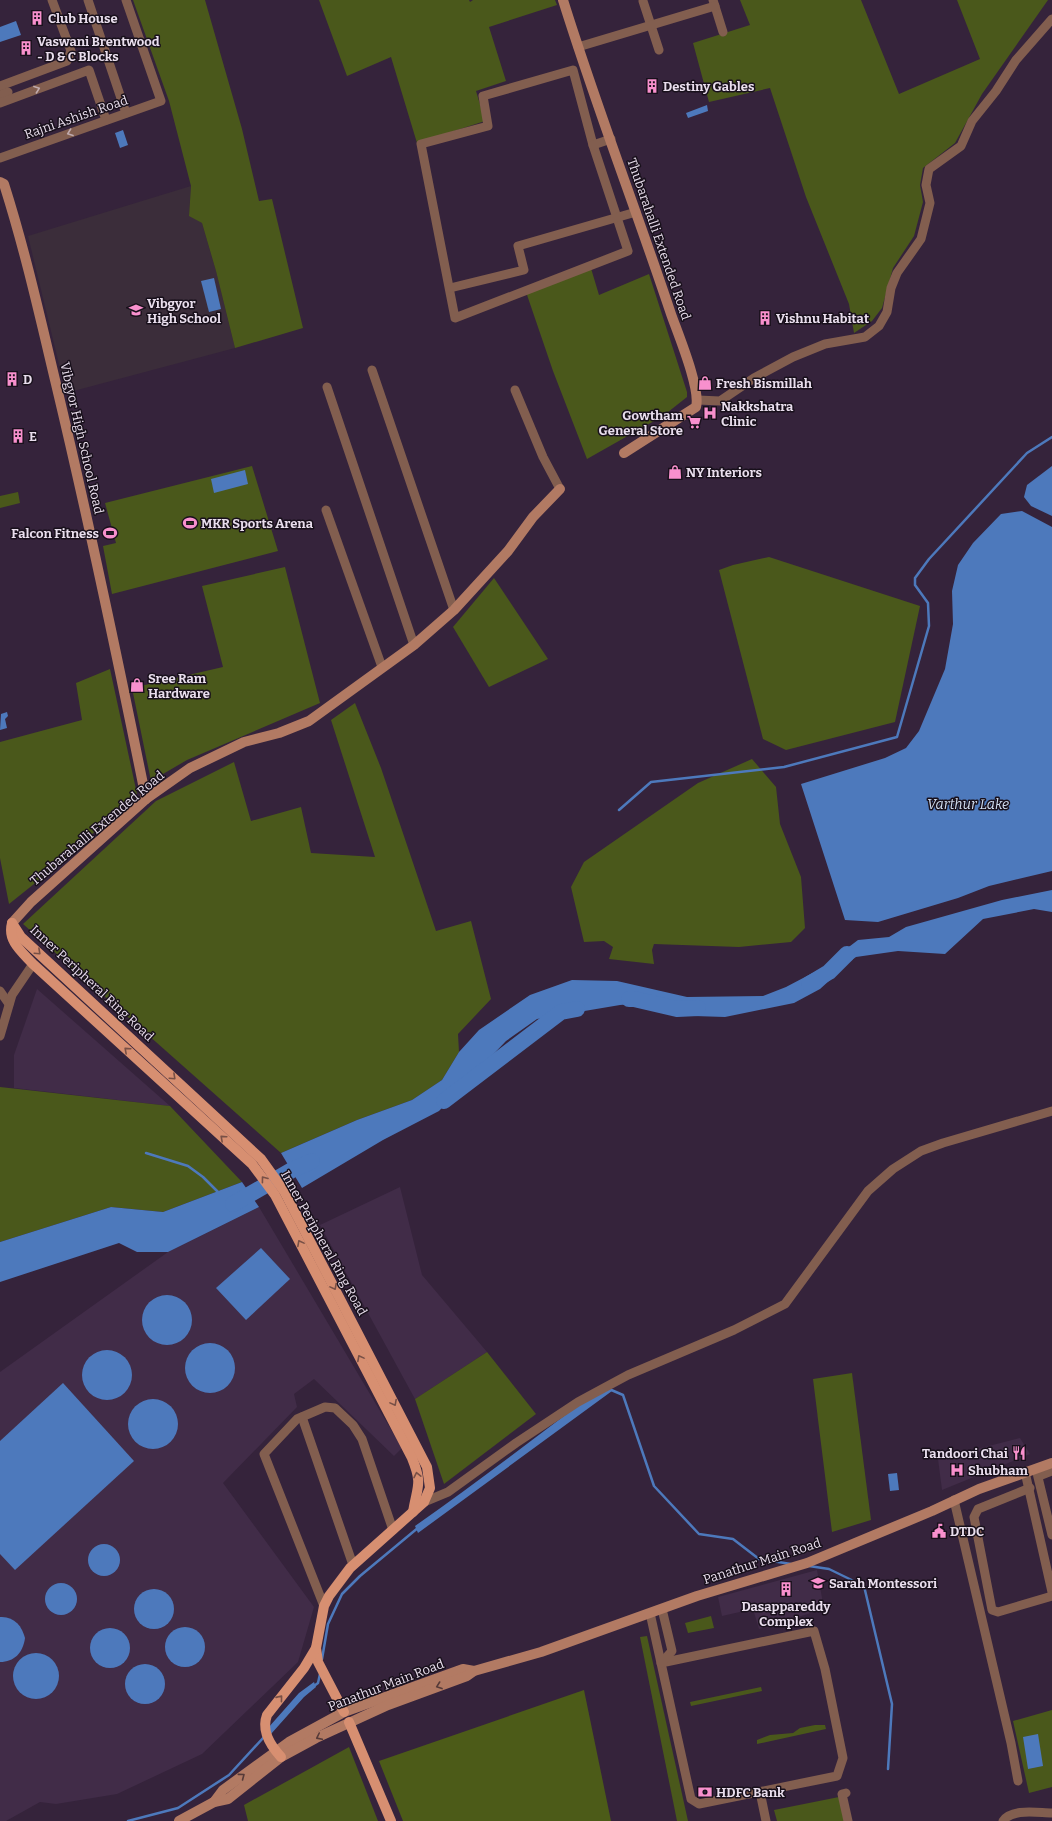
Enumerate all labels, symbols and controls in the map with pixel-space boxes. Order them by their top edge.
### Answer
building icon: Club House [29,10,45,26]
place label: Club House [48,11,118,26]
place label: Vaswani Brentwood - D & C Blocks [37,34,160,64]
building icon: Vaswani Brentwood - D & C Blocks [18,40,34,56]
building icon: Destiny Gables [644,78,660,94]
place label: Destiny Gables [663,79,754,94]
one-way arrow [33,86,40,94]
street label: Rajni Ashish Road [22,92,130,142]
one-way arrow [66,128,73,136]
street label: Thubarahalli Extended Road [624,156,694,322]
place label: Vibgyor High School [147,296,221,326]
school or university icon: Vibgyor High School [128,302,144,318]
building icon: Vishnu Habitat [757,310,773,326]
place label: Vishnu Habitat [776,311,869,326]
street label: Vibgyor High School Road [57,361,107,516]
building icon: D [4,371,20,387]
place label: D [23,372,32,387]
shop icon: Fresh Bismillah [697,375,713,391]
place label: Fresh Bismillah [716,376,813,391]
place label: Nakkshatra Clinic [721,399,794,429]
hospital icon: Nakkshatra Clinic [702,405,718,421]
place label: Gowtham General Store [598,408,684,438]
supermarket icon: Gowtham General Store [686,414,702,430]
building icon: E [10,428,26,444]
place label: E [29,429,37,444]
shop icon: NY Interiors [667,464,683,480]
place label: NY Interiors [686,465,762,480]
sports icon: MKR Sports Arena [182,515,198,531]
place label: MKR Sports Arena [201,516,314,531]
sports icon: Falcon Fitness [102,525,118,541]
place label: Falcon Fitness [11,526,99,541]
place label: Sree Ram Hardware [148,671,210,701]
shop icon: Sree Ram Hardware [129,677,145,693]
street label: Thubarahalli Extended Road [27,767,167,888]
water label: Varthur Lake [927,796,1009,813]
street label: Inner Peripheral Ring Road [27,922,157,1044]
one-way arrow [33,947,40,954]
one-way arrow [124,1047,132,1055]
one-way arrow [168,1072,176,1080]
one-way arrow [220,1135,228,1142]
street label: Inner Peripheral Ring Road [278,1168,370,1318]
one-way arrow [261,1177,268,1184]
one-way arrow [297,1240,305,1247]
one-way arrow [329,1283,337,1291]
one-way arrow [357,1355,365,1362]
one-way arrow [390,1398,397,1406]
restaurant icon: Tandoori Chai [1011,1445,1027,1461]
place label: Tandoori Chai [922,1446,1008,1461]
hospital icon: Shubham [949,1462,965,1478]
place label: Shubham [968,1463,1028,1478]
one-way arrow [414,1471,422,1478]
public building icon: DTDC [931,1523,947,1539]
place label: DTDC [950,1524,984,1539]
street label: Panathur Main Road [701,1535,823,1587]
school or university icon: Sarah Montessori [810,1575,826,1591]
place label: Sarah Montessori [829,1576,937,1591]
building icon: Dasappareddy Complex [778,1581,794,1597]
place label: Dasappareddy Complex [742,1599,831,1629]
street label: Panathur Main Road [326,1656,446,1714]
one-way arrow [436,1682,443,1690]
one-way arrow [275,1696,282,1703]
one-way arrow [316,1732,324,1740]
one-way arrow [237,1773,244,1780]
bank icon: HDFC Bank [697,1784,713,1800]
place label: HDFC Bank [716,1785,785,1800]

